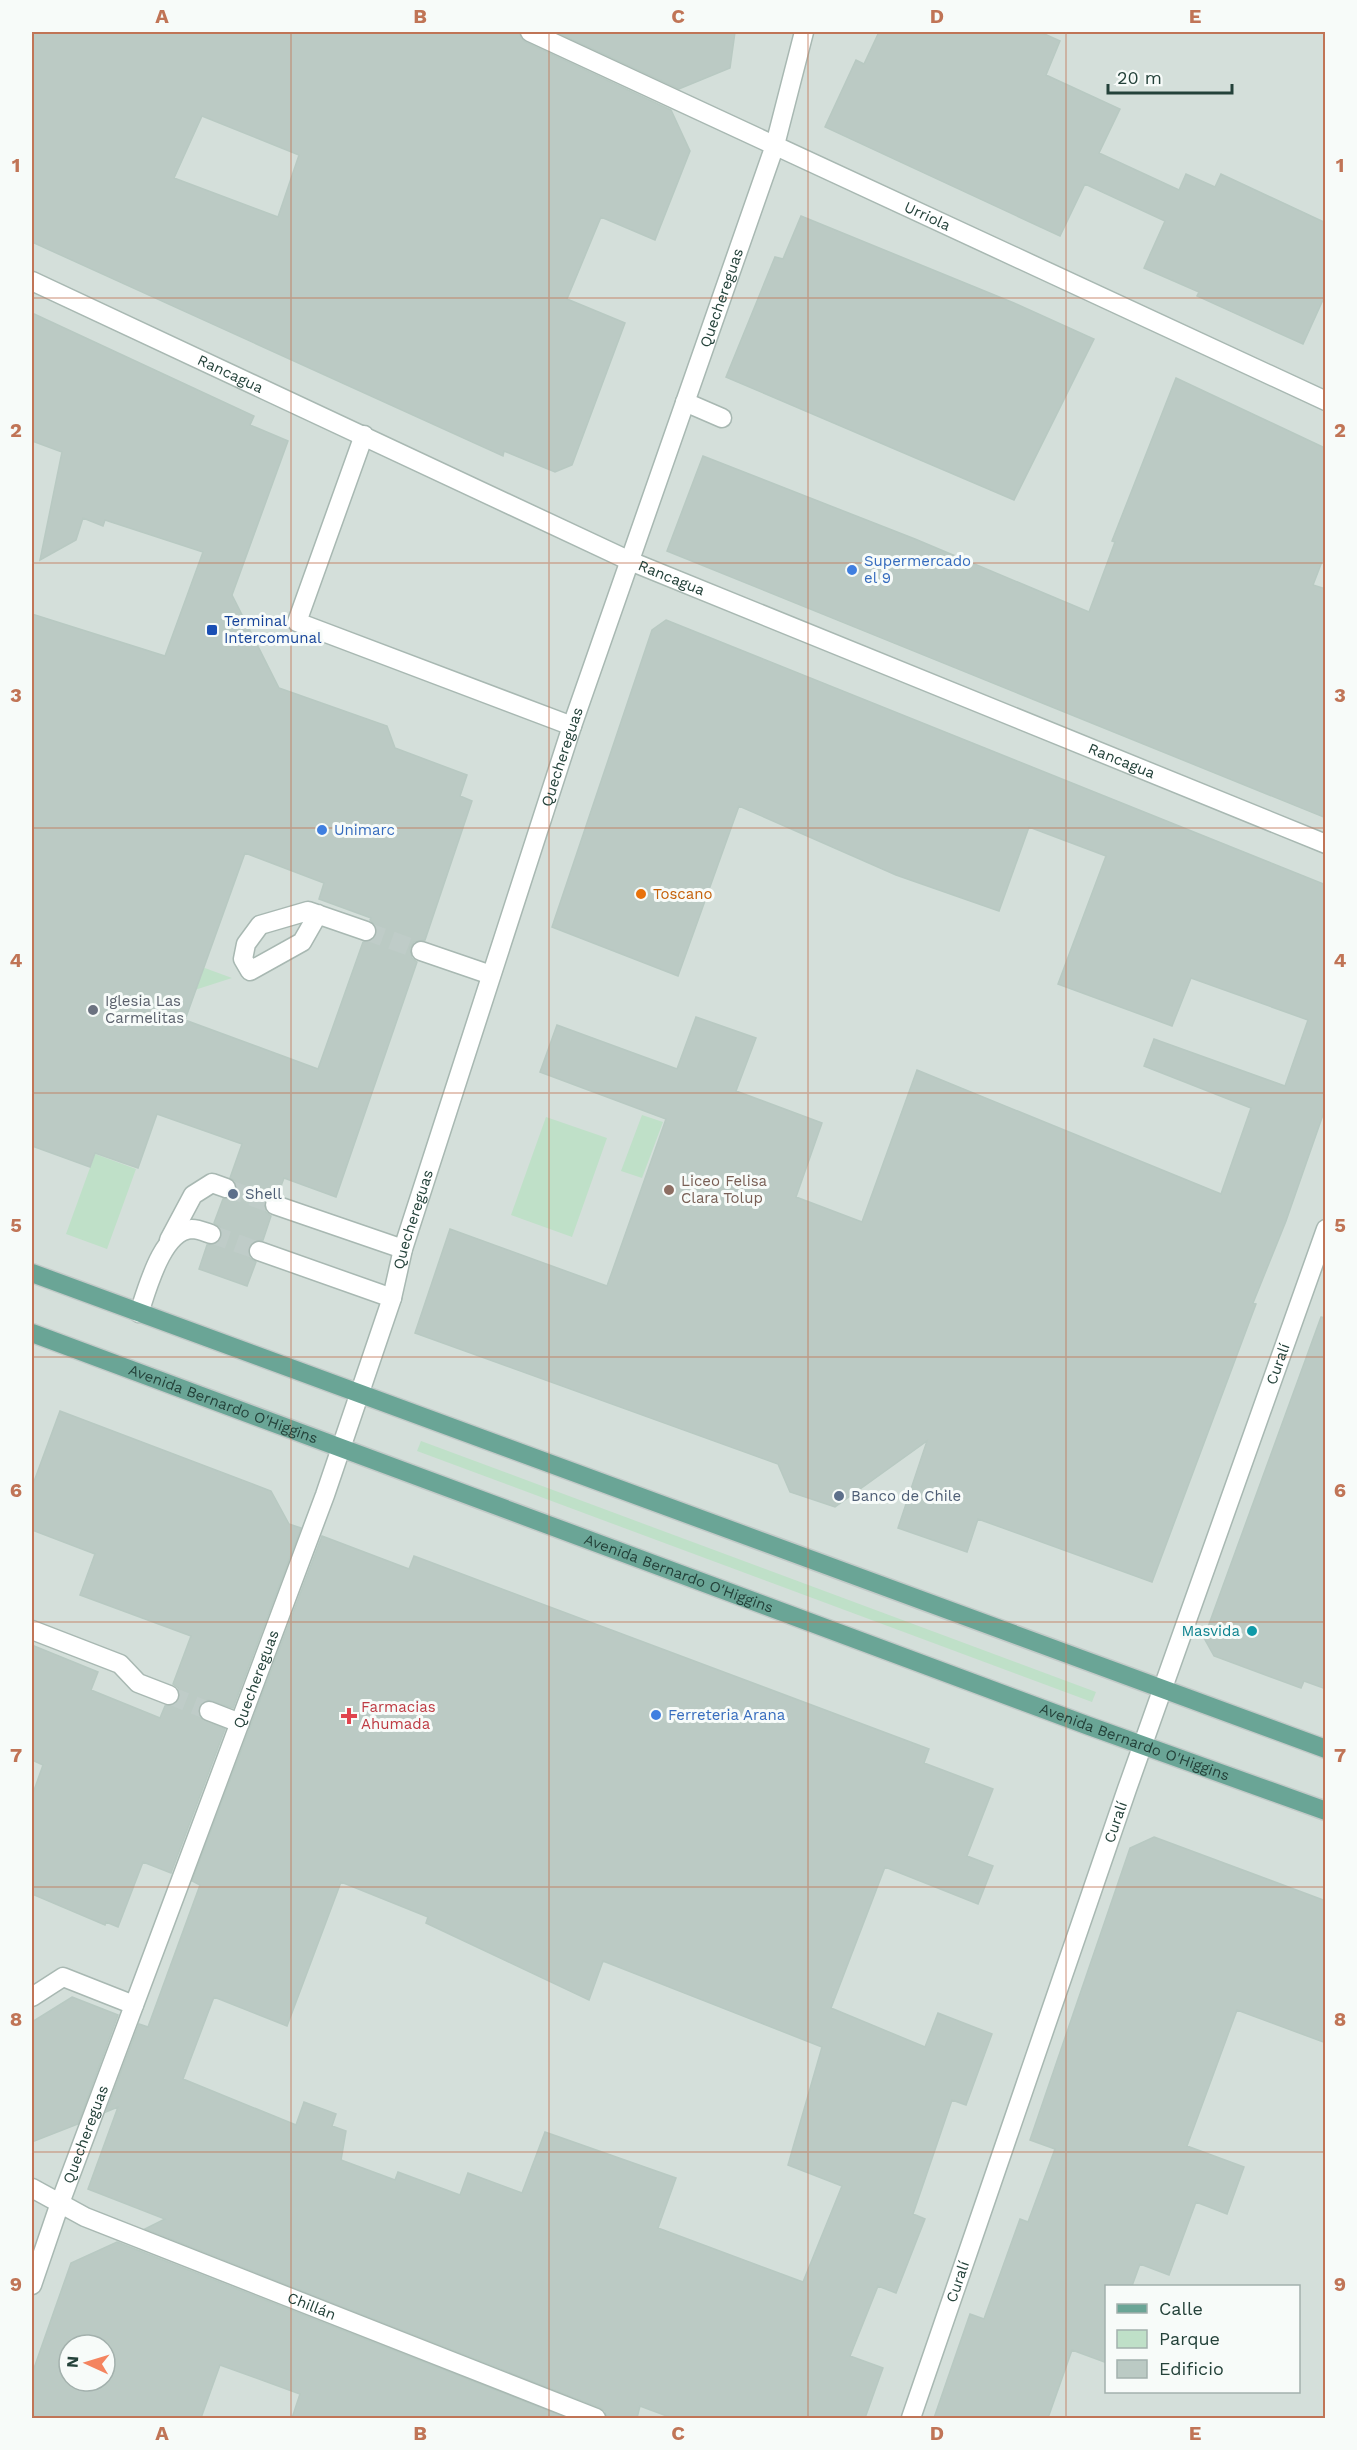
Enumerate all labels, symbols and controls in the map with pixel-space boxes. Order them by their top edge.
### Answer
text: A [155,4,169,28]
text: B [413,4,427,28]
text: C [671,4,685,28]
text: D [930,4,944,28]
text: E [1189,4,1201,28]
scale bar [1108,57,1232,95]
text: 20 m [1117,67,1162,88]
text: 1 [12,153,20,177]
text: 1 [1336,153,1344,177]
street label: Urriola [901,198,954,235]
street label: Quechereguas [696,246,747,350]
street label: Rancagua [195,351,267,397]
text: 2 [10,418,22,442]
text: 2 [1334,418,1346,442]
place label: Supermercado el 9 [864,552,971,587]
street label: Rancagua [635,556,708,600]
marker: Supermercado el 9 [845,563,859,577]
place label: Terminal Intercomunal [224,612,322,647]
marker: Terminal Intercomunal [205,623,219,637]
text: 3 [10,683,22,707]
text: 3 [1334,683,1346,707]
street label: Quechereguas [537,705,587,809]
street label: Rancagua [1086,739,1158,783]
place label: Unimarc [334,821,395,839]
marker: Unimarc [315,823,329,837]
place label: Toscano [653,885,713,903]
marker: Toscano [634,887,648,901]
text: 4 [10,948,23,972]
text: 4 [1334,948,1347,972]
place label: Iglesia Las Carmelitas [105,992,184,1027]
marker: Iglesia Las Carmelitas [86,1003,100,1017]
street label: Quechereguas [390,1167,437,1271]
place label: Liceo Felisa Clara Tolup [681,1172,768,1207]
marker: Liceo Felisa Clara Tolup [662,1183,676,1197]
place label: Shell [245,1185,282,1203]
marker: Shell [226,1187,240,1201]
text: 5 [10,1213,22,1237]
text: 5 [1334,1213,1346,1237]
street label: Curalí [1262,1341,1294,1387]
street label: Avenida Bernardo O'Higgins [126,1361,320,1448]
text: 6 [10,1478,22,1502]
text: 6 [1334,1478,1346,1502]
place label: Banco de Chile [851,1487,961,1505]
marker: Banco de Chile [832,1489,846,1503]
street label: Avenida Bernardo O'Higgins [582,1530,776,1617]
place label: Masvida [1181,1622,1241,1640]
marker: Masvida [1245,1624,1259,1638]
street label: Quechereguas [229,1627,283,1731]
place label: Farmacias Ahumada [361,1698,436,1733]
street label: Avenida Bernardo O'Higgins [1037,1699,1232,1785]
place label: Ferreteria Arana [668,1706,786,1724]
marker: Ferreteria Arana [649,1708,663,1722]
marker: Farmacias Ahumada [342,1709,356,1723]
text: 7 [10,1743,22,1767]
text: 7 [1334,1743,1346,1767]
street label: Curalí [1100,1799,1131,1845]
text: 8 [10,2007,22,2031]
text: 8 [1334,2007,1346,2031]
street label: Quechereguas [59,2082,112,2186]
street label: Curalí [942,2259,973,2305]
text: 9 [10,2272,22,2296]
text: 9 [1334,2272,1346,2296]
legend [1105,2285,1300,2393]
street label: Chillán [285,2289,339,2324]
text: Calle [1159,2298,1203,2319]
text: Parque [1159,2328,1220,2349]
north arrow [57,2333,117,2393]
text: N [63,2355,82,2369]
text: Edificio [1159,2358,1224,2379]
text: A [155,2421,169,2445]
text: B [413,2421,427,2445]
text: C [671,2421,685,2445]
text: D [930,2421,944,2445]
text: E [1189,2421,1201,2445]

